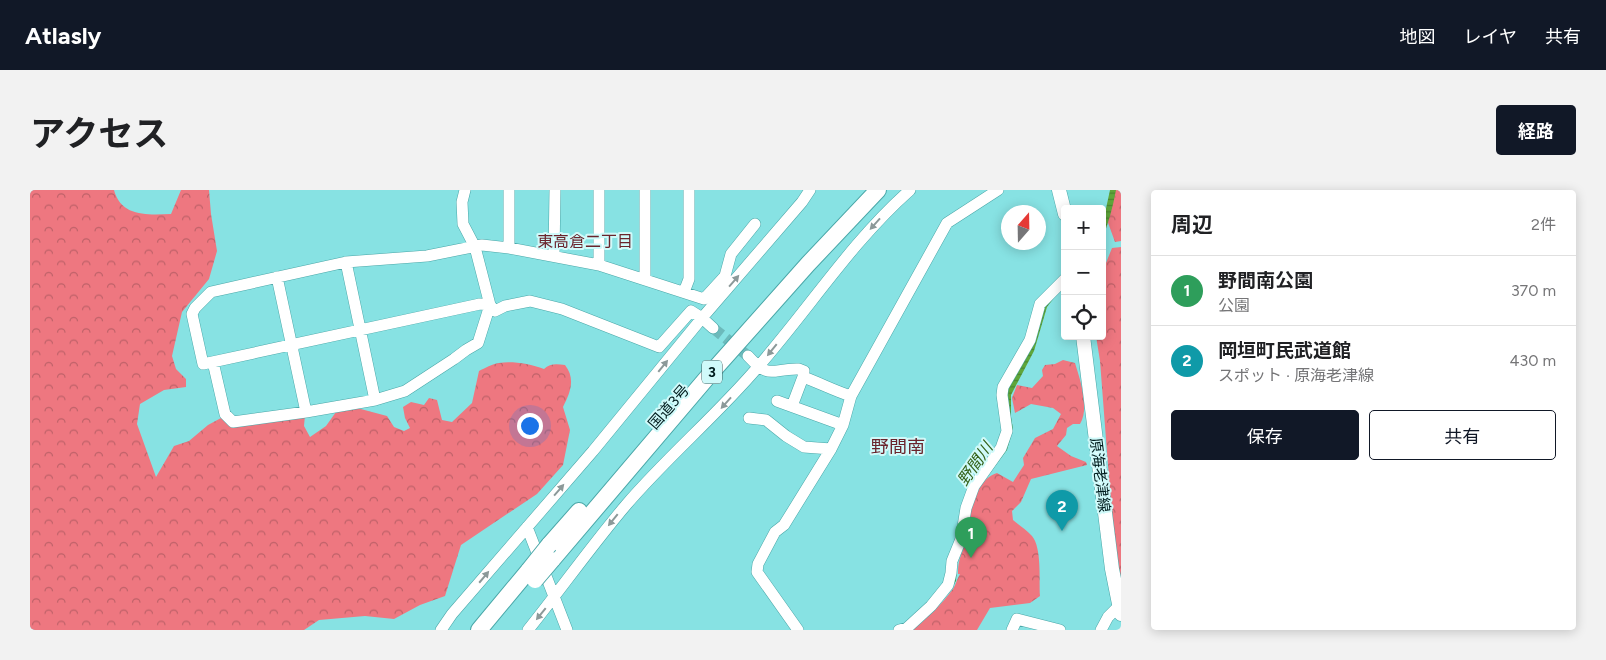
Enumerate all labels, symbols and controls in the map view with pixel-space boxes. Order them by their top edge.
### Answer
text: Atlasly [25,21,101,50]
text: 地図 [1400,26,1436,48]
text: レイヤ [1464,26,1517,48]
text: 共有 [1545,26,1581,48]
button: 経路 [1496,105,1576,155]
text: アクセス [30,113,168,155]
north arrow [1001,205,1046,250]
map controls [1061,205,1106,340]
button: + [1061,205,1106,250]
text: 周辺 [1171,212,1213,237]
text: 2件 [1531,215,1556,234]
one-way arrow [869,218,881,230]
district label: 東高倉二丁目 [537,232,633,251]
button: − [1061,250,1106,295]
text: 野間南公園 [1218,269,1313,292]
one-way arrow [728,276,740,288]
text: 1 [1184,281,1190,300]
text: 370 m [1511,281,1556,300]
button: locate [1061,295,1106,340]
text: 公園 [1218,296,1250,315]
text: 岡垣町民武道館 [1218,339,1351,362]
one-way arrow [767,343,778,356]
text: 2 [1182,351,1192,370]
text: 430 m [1510,351,1556,370]
one-way arrow [658,360,669,373]
road number: 3 [702,360,722,383]
text: スポット · 原海老津線 [1218,366,1374,385]
street label: 国道3号 [645,381,693,433]
one-way arrow [720,397,732,409]
button: 保存 [1171,410,1359,460]
button: 共有 [1369,410,1556,460]
your location [517,413,543,439]
district label: 野間南 [871,436,925,458]
water label: 野間川 [953,437,998,489]
street label: 原海老津線 [1086,437,1114,513]
one-way arrow [553,485,565,497]
pin: 2 [1046,490,1078,531]
one-way arrow [608,514,619,527]
pin: 1 [955,517,987,558]
one-way arrow [478,571,489,583]
one-way arrow [536,607,547,620]

